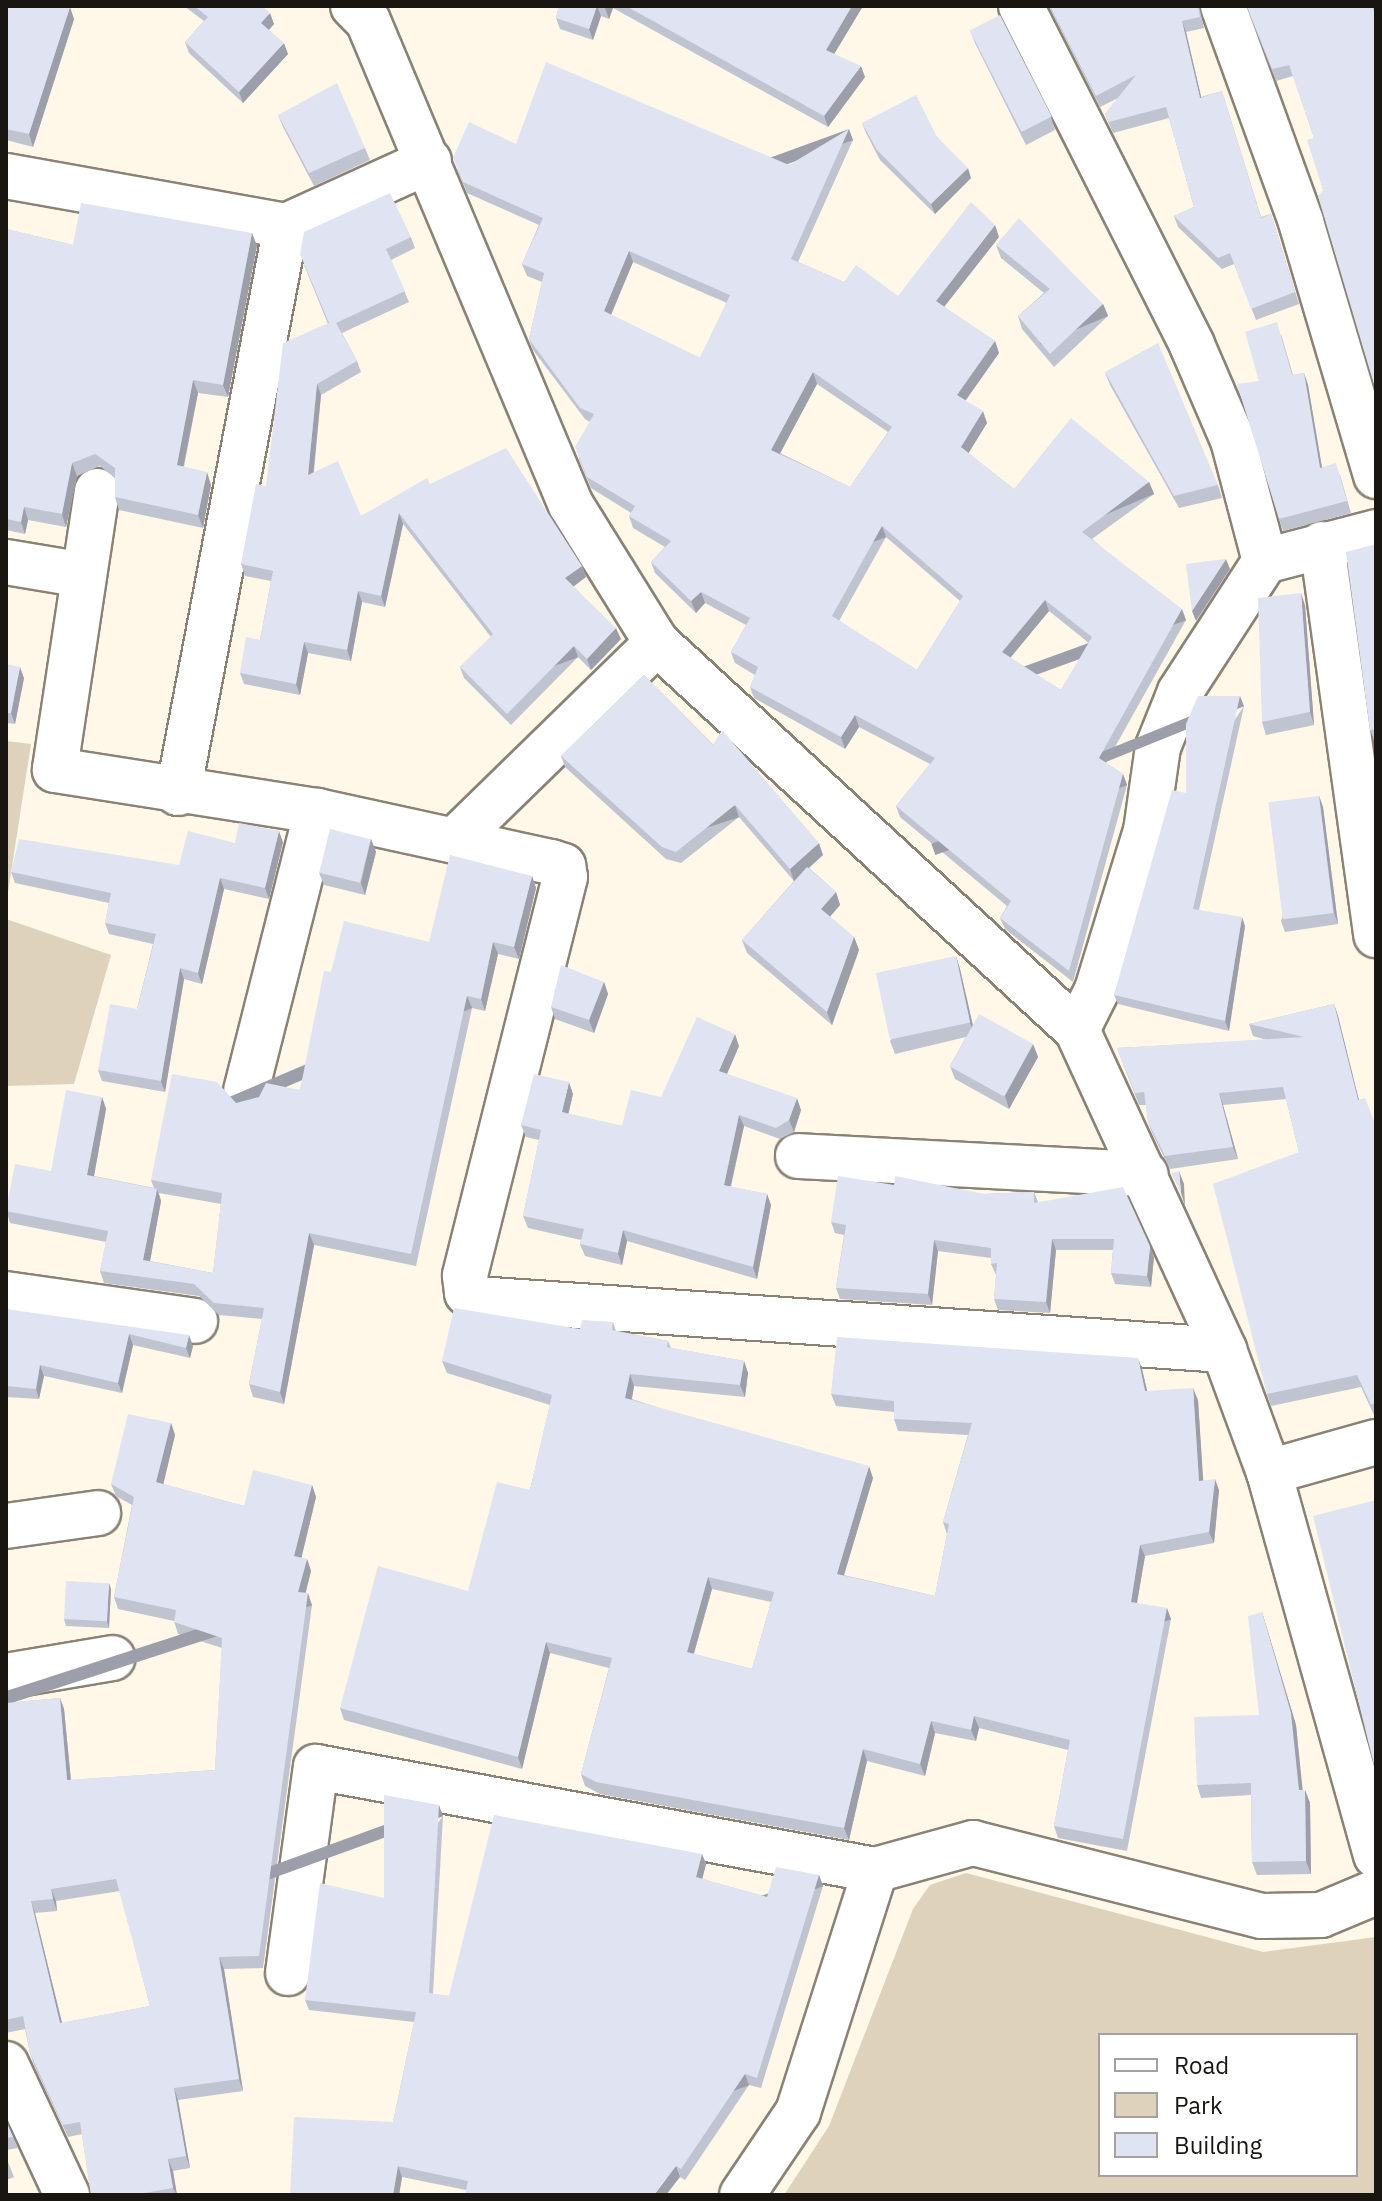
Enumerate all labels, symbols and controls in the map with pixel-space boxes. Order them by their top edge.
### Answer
legend [1098,2033,1358,2177]
text: Road [1174,2049,1229,2081]
text: Park [1174,2089,1223,2121]
text: Building [1174,2129,1262,2161]

